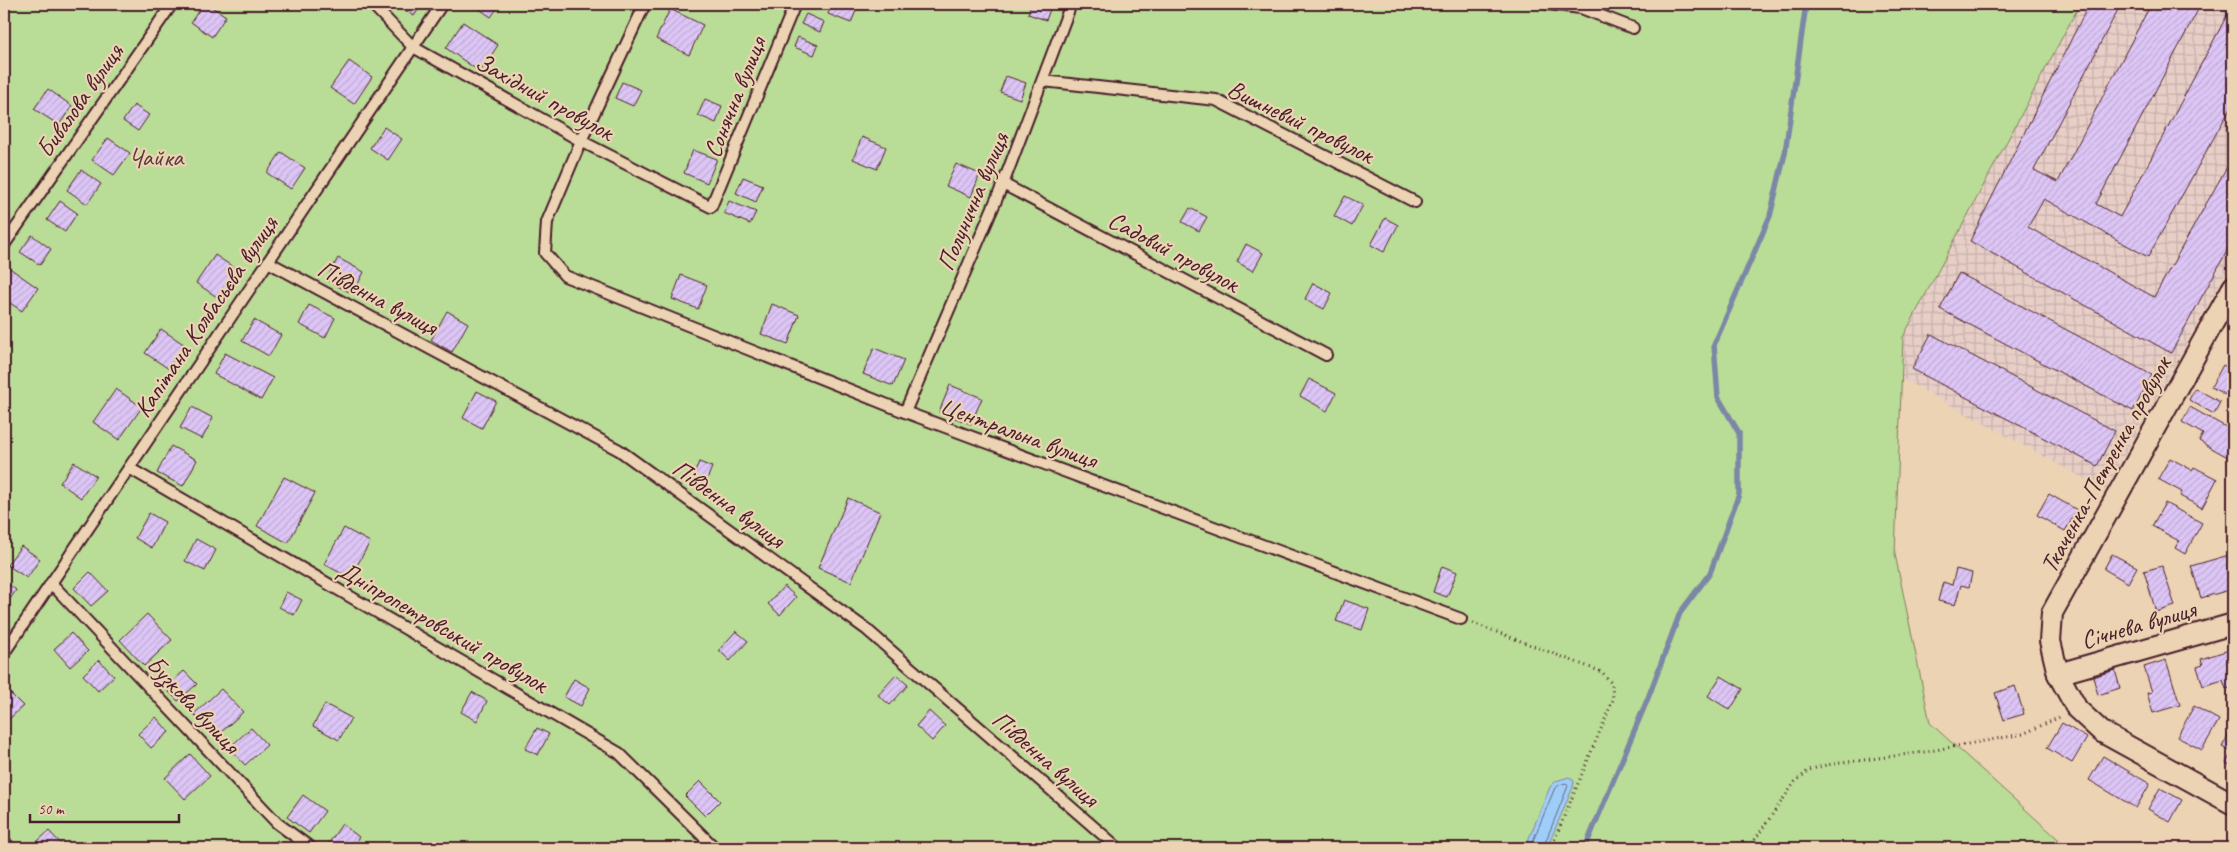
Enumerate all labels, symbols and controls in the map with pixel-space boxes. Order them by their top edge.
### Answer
street label: Сонячна вулиця [696,30,774,162]
street label: Бивалова вулиця [29,37,131,164]
street label: Західний провулок [470,46,621,149]
street label: Вишневий провулок [1222,73,1381,172]
street label: Полунична вулиця [929,127,1017,275]
park label: Чайка [129,142,185,174]
street label: Садовий провулок [1102,204,1246,301]
street label: Капітана Колбасьєва вулиця [127,209,286,423]
street label: Південна вулиця [312,253,445,344]
street label: Ткаченка-Петренка провулок [2033,349,2180,578]
street label: Центральна вулиця [936,390,1104,477]
street label: Південна вулиця [666,452,793,557]
street label: Дніпропетровський провулок [332,554,555,701]
street label: Січнева вулиця [2077,593,2201,657]
street label: Бузкова вулиця [139,649,249,763]
street label: Південна вулиця [985,704,1107,815]
scale bar [30,792,179,824]
text: 50 m [38,800,65,819]

